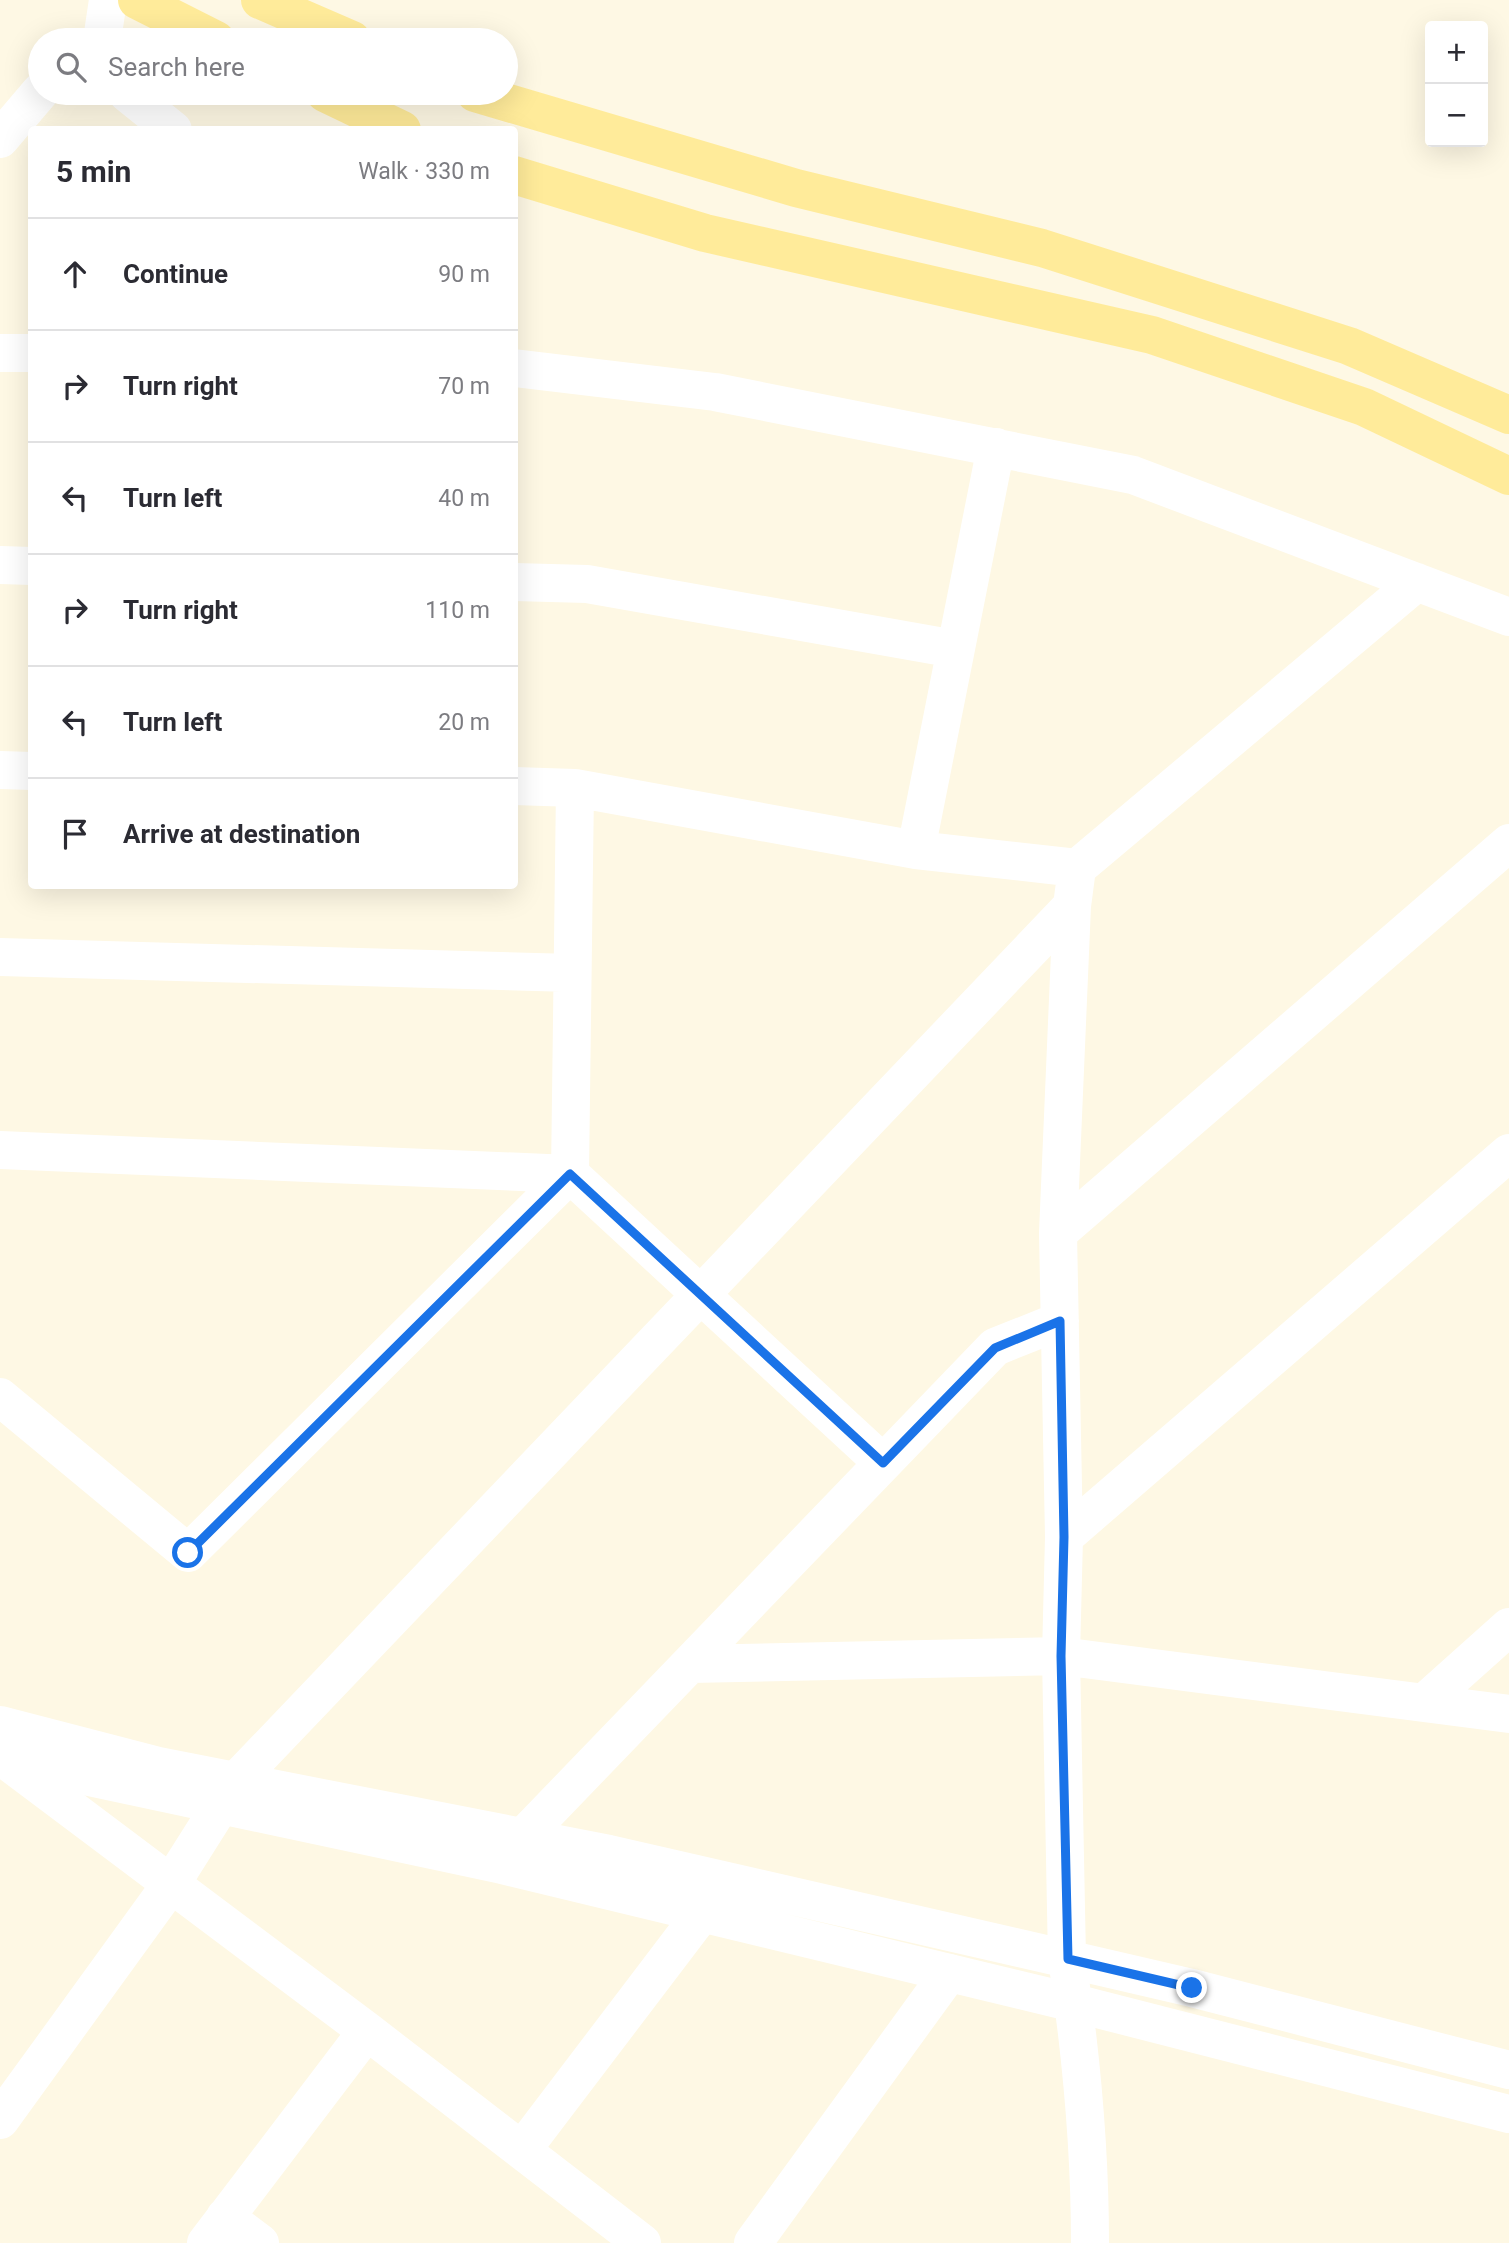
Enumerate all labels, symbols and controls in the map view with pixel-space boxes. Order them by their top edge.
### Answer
map controls [1425,21,1488,147]
button: + [1425,21,1488,84]
search box [28,28,518,105]
icon: search [52,48,90,86]
text: Search here [108,52,245,82]
button: − [1425,84,1488,147]
text: 5 min [56,154,131,189]
text: Walk · 330 m [358,158,490,185]
icon: ahead [56,255,94,293]
text: Continue [123,259,228,289]
text: 90 m [438,261,490,288]
icon: right [56,367,94,405]
text: Turn right [123,371,238,401]
text: 70 m [438,373,490,400]
icon: left [56,479,94,517]
text: Turn left [123,483,222,513]
text: 40 m [438,485,490,512]
icon: right [56,591,94,629]
text: Turn right [123,595,238,625]
text: 110 m [425,597,490,624]
icon: left [56,703,94,741]
text: Turn left [123,707,222,737]
text: 20 m [438,709,490,736]
icon: arrive [56,815,94,853]
text: Arrive at destination [123,819,360,849]
route start [172,1537,203,1568]
route end [1176,1972,1207,2003]

